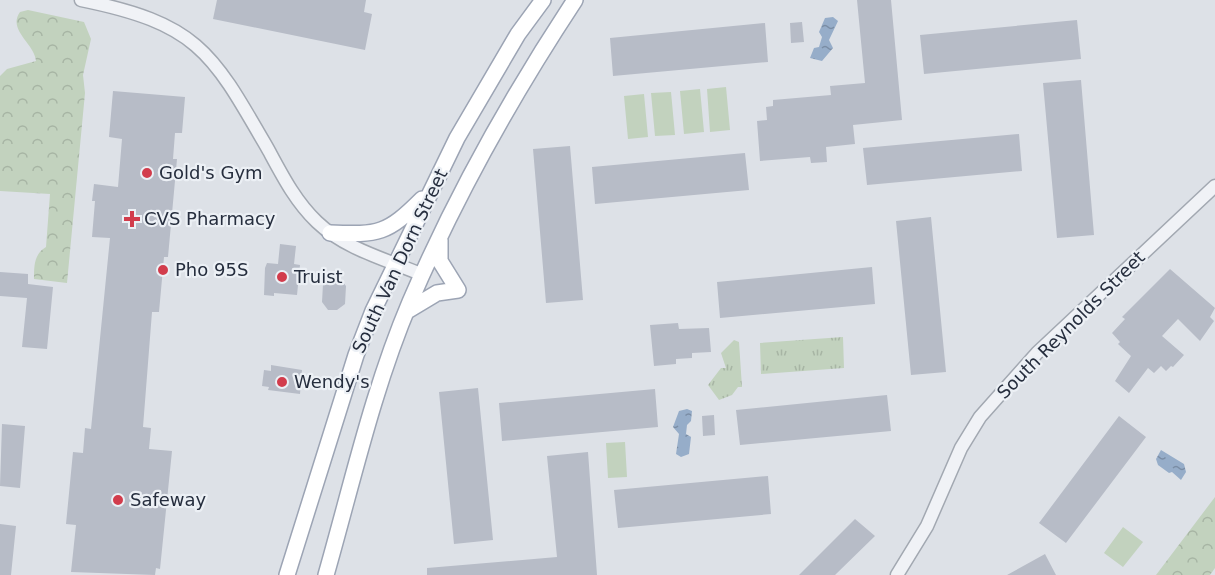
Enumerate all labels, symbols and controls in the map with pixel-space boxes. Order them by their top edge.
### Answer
place label: Gold's Gym [159,162,263,183]
street label: South Van Dorn Street [348,165,452,356]
marker: Gold's Gym [140,166,154,180]
place label: CVS Pharmacy [144,208,276,229]
marker: CVS Pharmacy [125,212,139,226]
street label: South Reynolds Street [992,246,1149,403]
place label: Pho 95S [175,259,248,280]
marker: Pho 95S [156,263,170,277]
place label: Truist [293,266,343,287]
marker: Truist [275,270,289,284]
place label: Wendy's [294,371,370,392]
marker: Wendy's [275,375,289,389]
place label: Safeway [130,489,207,510]
marker: Safeway [111,493,125,507]

